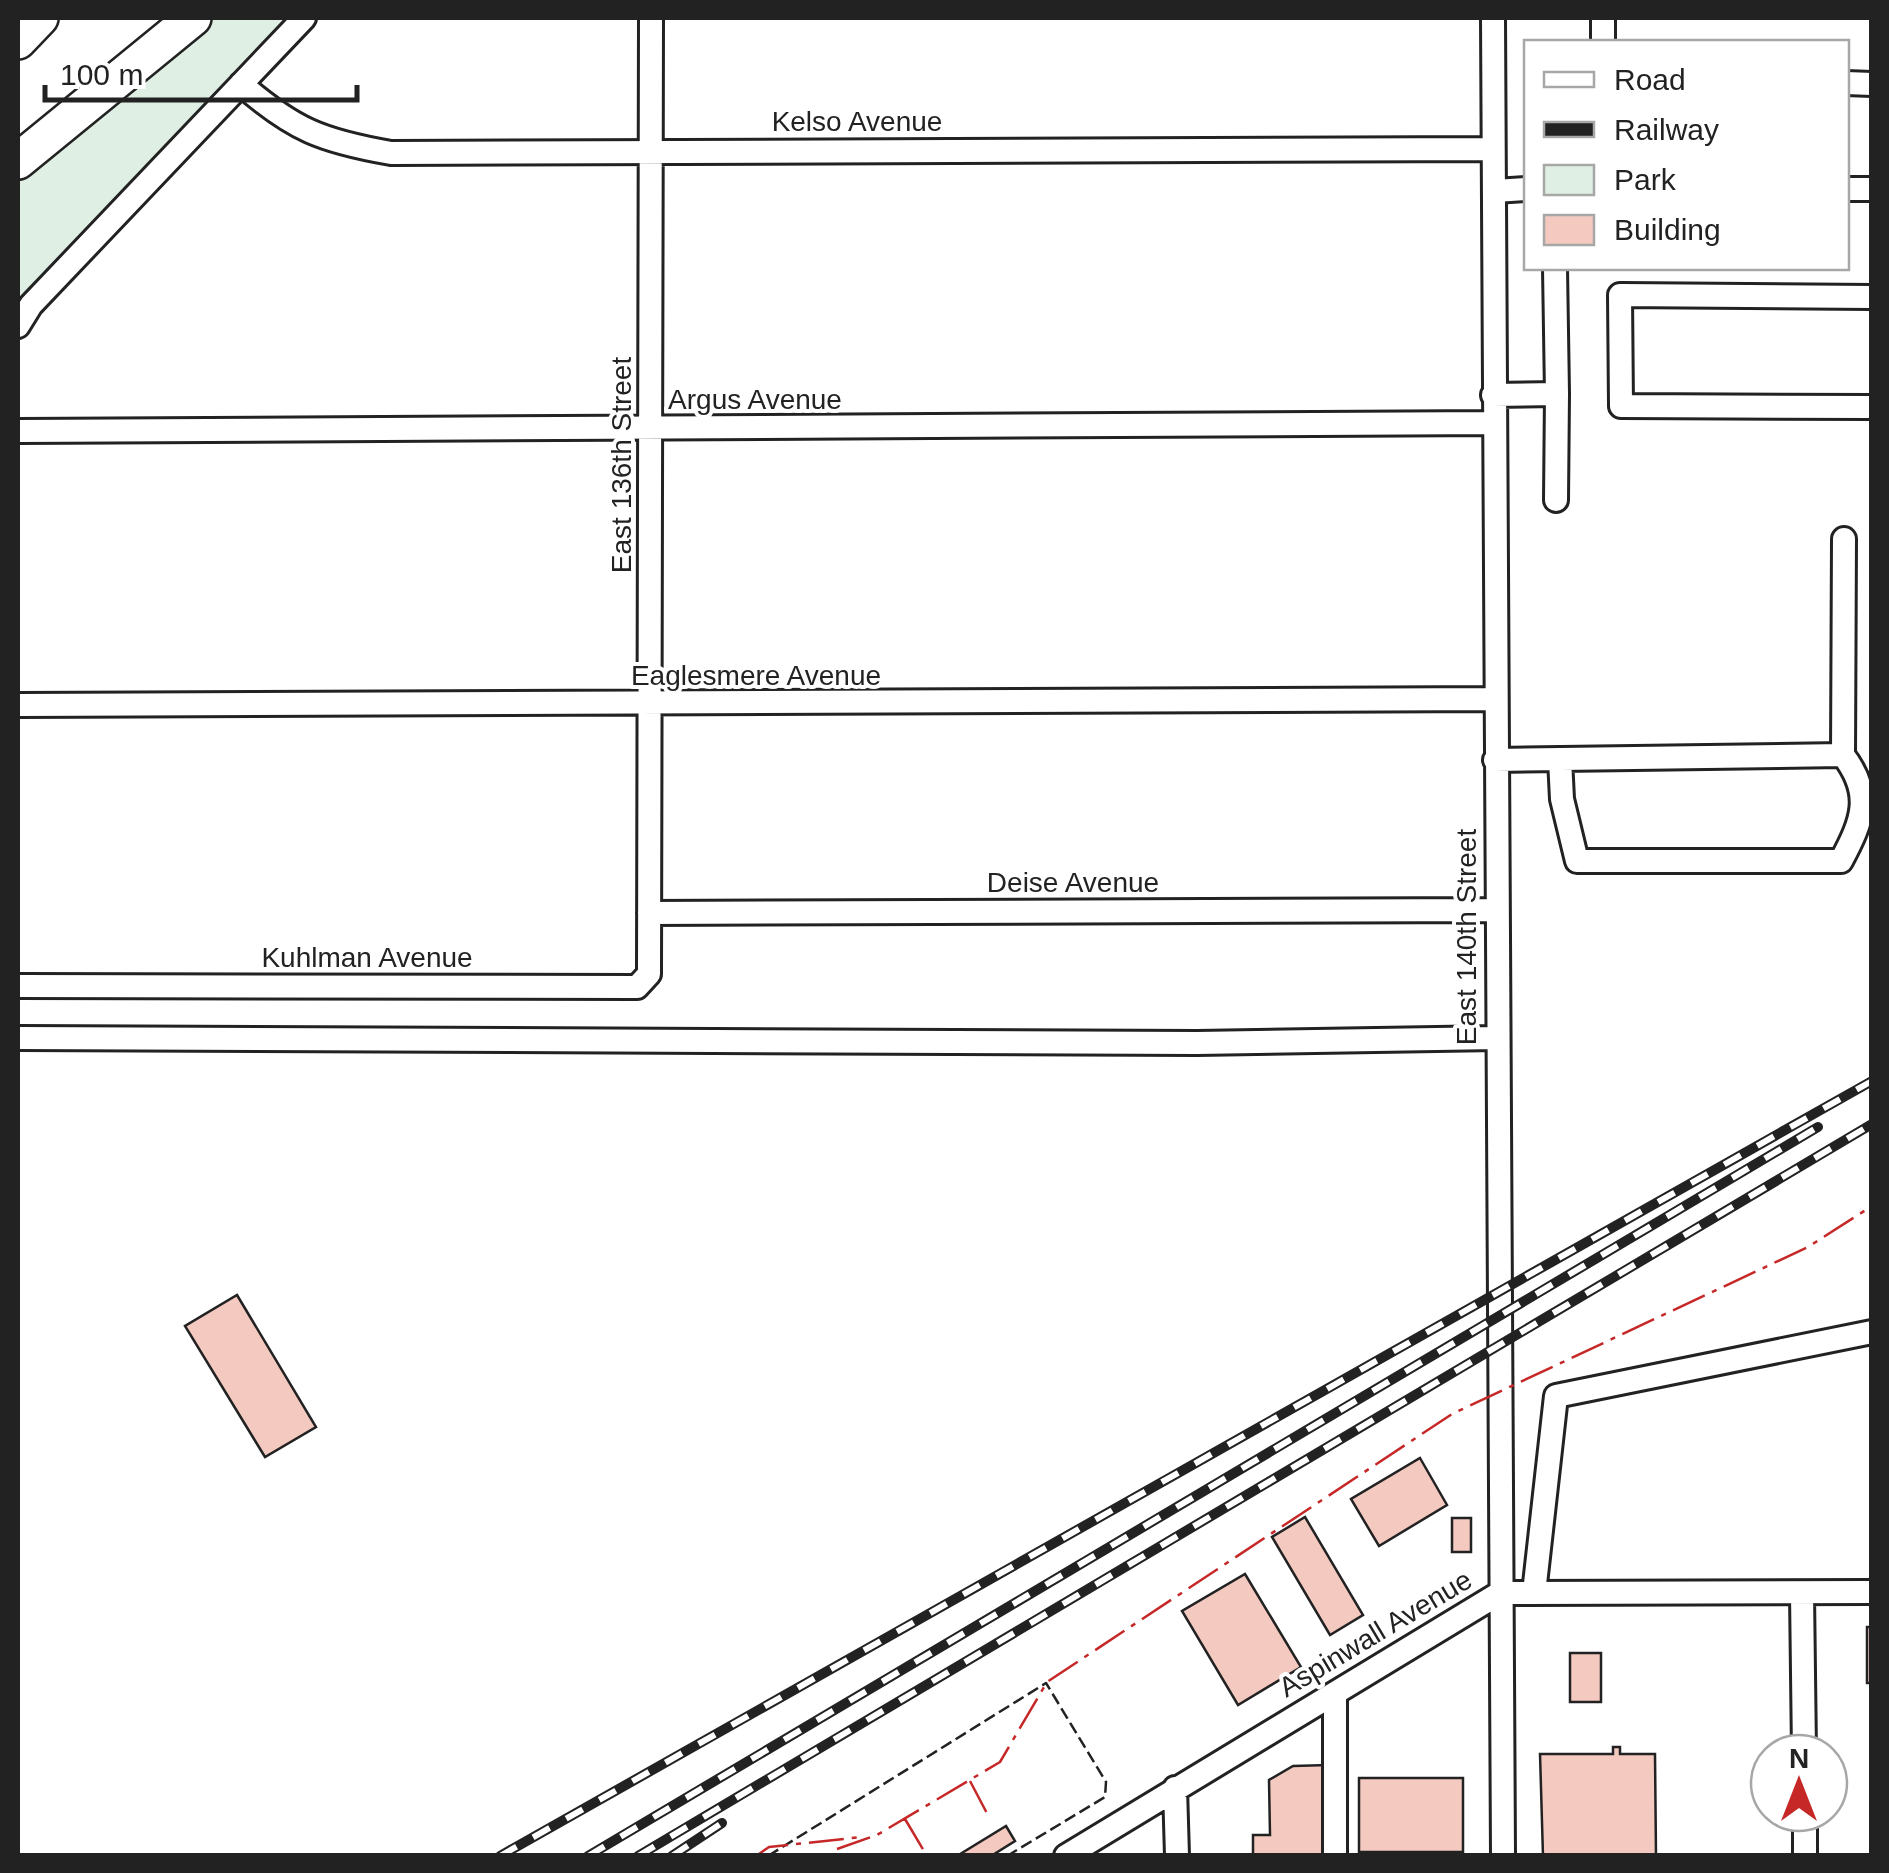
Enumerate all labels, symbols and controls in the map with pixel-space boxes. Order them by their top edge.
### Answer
scale bar [45,40,358,102]
legend [1524,40,1849,270]
text: 100 m [60,58,143,91]
text: Road [1614,63,1686,96]
street label: Kelso Avenue [772,106,942,137]
text: Railway [1614,113,1719,146]
text: Park [1614,163,1677,196]
text: Building [1614,213,1721,246]
street label: East 136th Street [606,357,637,573]
street label: Argus Avenue [668,384,842,415]
street label: Eaglesmere Avenue [631,660,881,691]
street label: East 140th Street [1451,829,1482,1045]
street label: Deise Avenue [987,867,1159,898]
street label: Kuhlman Avenue [261,942,473,973]
street label: Aspinwall Avenue [1273,1564,1477,1703]
north arrow [1749,1733,1849,1833]
text: N [1789,1743,1809,1774]

